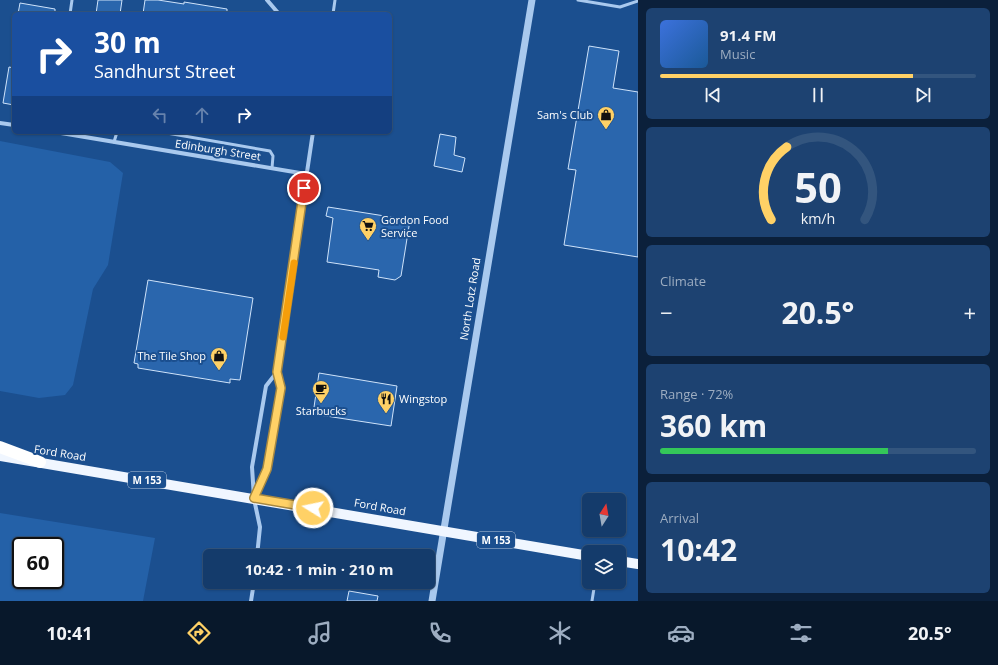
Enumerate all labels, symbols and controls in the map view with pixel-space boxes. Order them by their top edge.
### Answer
text: 30 m [94,23,161,61]
text: 91.4 FM [720,25,776,45]
icon: right [28,28,80,80]
text: Music [720,45,755,63]
text: Sandhurst Street [94,59,235,83]
icon: previous [702,84,724,106]
icon: pause [807,84,829,106]
icon: next [912,84,934,106]
icon: left [149,104,171,126]
icon: ahead [191,104,213,126]
icon: right [233,104,255,126]
shop icon: Sam's Club [596,105,616,130]
place label: Sam's Club [537,107,593,122]
street label: Edinburgh Street [174,135,262,164]
text: 50 [794,159,842,215]
pin [287,171,321,205]
icon: arrive [293,177,315,199]
text: km/h [801,208,835,227]
place label: Gordon Food Service [381,212,449,240]
supermarket icon: Gordon Food Service [358,216,378,241]
street label: North Lotz Road [456,257,483,341]
text: Climate [660,272,706,290]
text: 20.5° [782,292,854,333]
text: − [660,297,673,327]
text: + [963,297,976,327]
shop icon: The Tile Shop [209,346,229,371]
place label: The Tile Shop [137,348,206,363]
cafe icon: Starbucks [311,379,331,404]
text: Range · 72% [660,385,733,403]
restaurant icon: Wingstop [376,389,396,414]
place label: Wingstop [399,391,447,406]
place label: Starbucks [296,403,346,418]
text: 360 km [660,405,767,446]
street label: Ford Road [33,441,87,464]
road number: M 153 [128,472,166,488]
position arrow [292,487,334,529]
north arrow [582,493,626,537]
map controls [582,493,626,589]
street label: Ford Road [353,495,407,518]
text: Arrival [660,509,699,527]
text: 10:42 [660,529,737,570]
road number: M 153 [477,532,515,548]
speed limit sign: 60 [12,537,64,589]
button: layers [582,545,626,589]
text: 10:42 · 1 min · 210 m [245,559,393,579]
icon: directions [185,619,213,647]
icon: music [306,619,334,647]
icon: phone [426,619,454,647]
icon: climate [546,619,574,647]
icon: car [667,619,695,647]
icon: filters [787,619,815,647]
text: 10:41 [46,621,93,645]
text: 20.5° [908,621,952,645]

